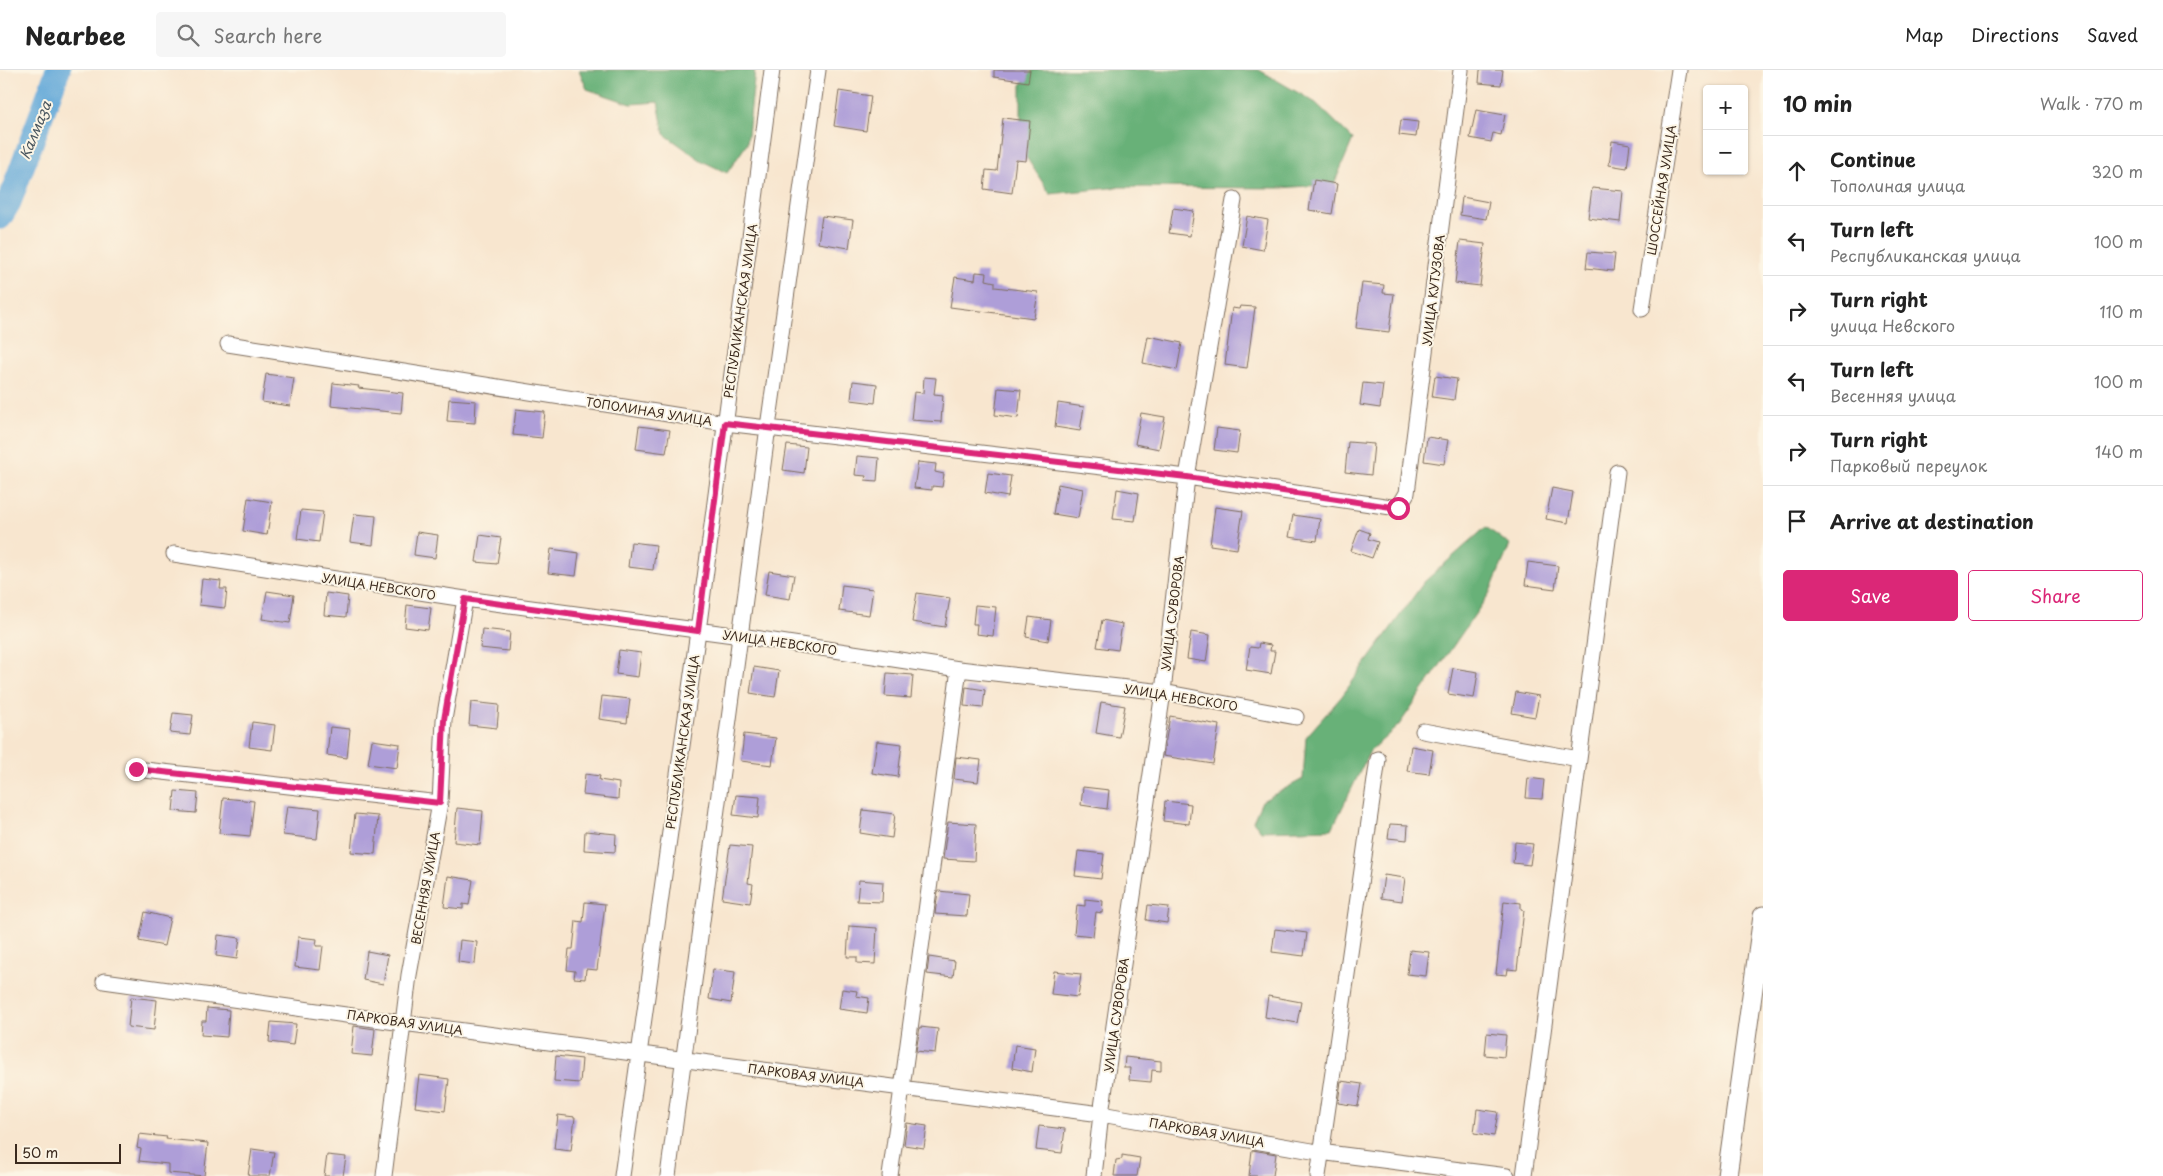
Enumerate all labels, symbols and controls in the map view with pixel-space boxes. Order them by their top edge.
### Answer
search box [156,12,506,57]
text: Nearbee [25,17,126,53]
icon: search [174,21,202,49]
text: Search here [214,21,322,49]
text: Map [1905,21,1943,48]
text: Directions [1971,21,2059,48]
text: Saved [2087,21,2138,48]
map controls [1703,85,1748,175]
button: + [1703,85,1748,130]
text: 10 min [1783,87,1853,119]
text: Walk · 770 m [2040,91,2143,115]
water label: Калмаза [14,97,57,162]
street label: ШОССЕЙНАЯ УЛИЦА [1642,124,1680,256]
button: − [1703,130,1748,175]
text: Continue [1830,145,1916,173]
icon: ahead [1783,157,1811,185]
text: 320 m [2092,159,2143,183]
text: Тополиная улица [1830,173,1965,197]
text: Turn left [1830,215,1914,243]
street label: РЕСПУБЛИКАНСКАЯ УЛИЦА [719,223,761,399]
icon: left [1783,227,1811,255]
text: 100 m [2094,229,2143,253]
street label: УЛИЦА КУТУЗОВА [1417,233,1449,347]
text: Республиканская улица [1830,243,2021,267]
text: Turn right [1830,285,1928,313]
icon: right [1783,297,1811,325]
text: 110 m [2100,299,2143,323]
text: улица Невского [1830,313,1955,337]
text: Turn left [1830,355,1914,383]
icon: left [1783,367,1811,395]
text: 100 m [2094,369,2143,393]
text: Весенняя улица [1830,383,1956,407]
street label: ТОПОЛИНАЯ УЛИЦА [585,392,713,430]
text: Turn right [1830,425,1928,453]
icon: right [1783,437,1811,465]
text: 140 m [2095,439,2143,463]
text: Парковый переулок [1830,453,1987,477]
route start [1387,497,1410,520]
icon: arrive [1783,507,1811,535]
text: Arrive at destination [1830,507,2034,535]
street label: УЛИЦА СУВОРОВА [1156,554,1188,672]
street label: УЛИЦА НЕВСКОГО [321,568,437,604]
button: Save [1783,570,1958,621]
button: Share [1968,570,2143,621]
street label: УЛИЦА НЕВСКОГО [722,625,838,659]
street label: РЕСПУБЛИКАНСКАЯ УЛИЦА [661,654,703,830]
street label: УЛИЦА НЕВСКОГО [1123,679,1239,715]
route end [125,758,148,781]
street label: ВЕСЕННЯЯ УЛИЦА [406,830,444,946]
street label: УЛИЦА СУВОРОВА [1099,956,1133,1074]
street label: ПАРКОВАЯ УЛИЦА [346,1005,464,1039]
street label: ПАРКОВАЯ УЛИЦА [747,1059,865,1091]
street label: ПАРКОВАЯ УЛИЦА [1148,1113,1266,1151]
scale bar [15,1141,121,1164]
text: 50 m [22,1142,58,1163]

